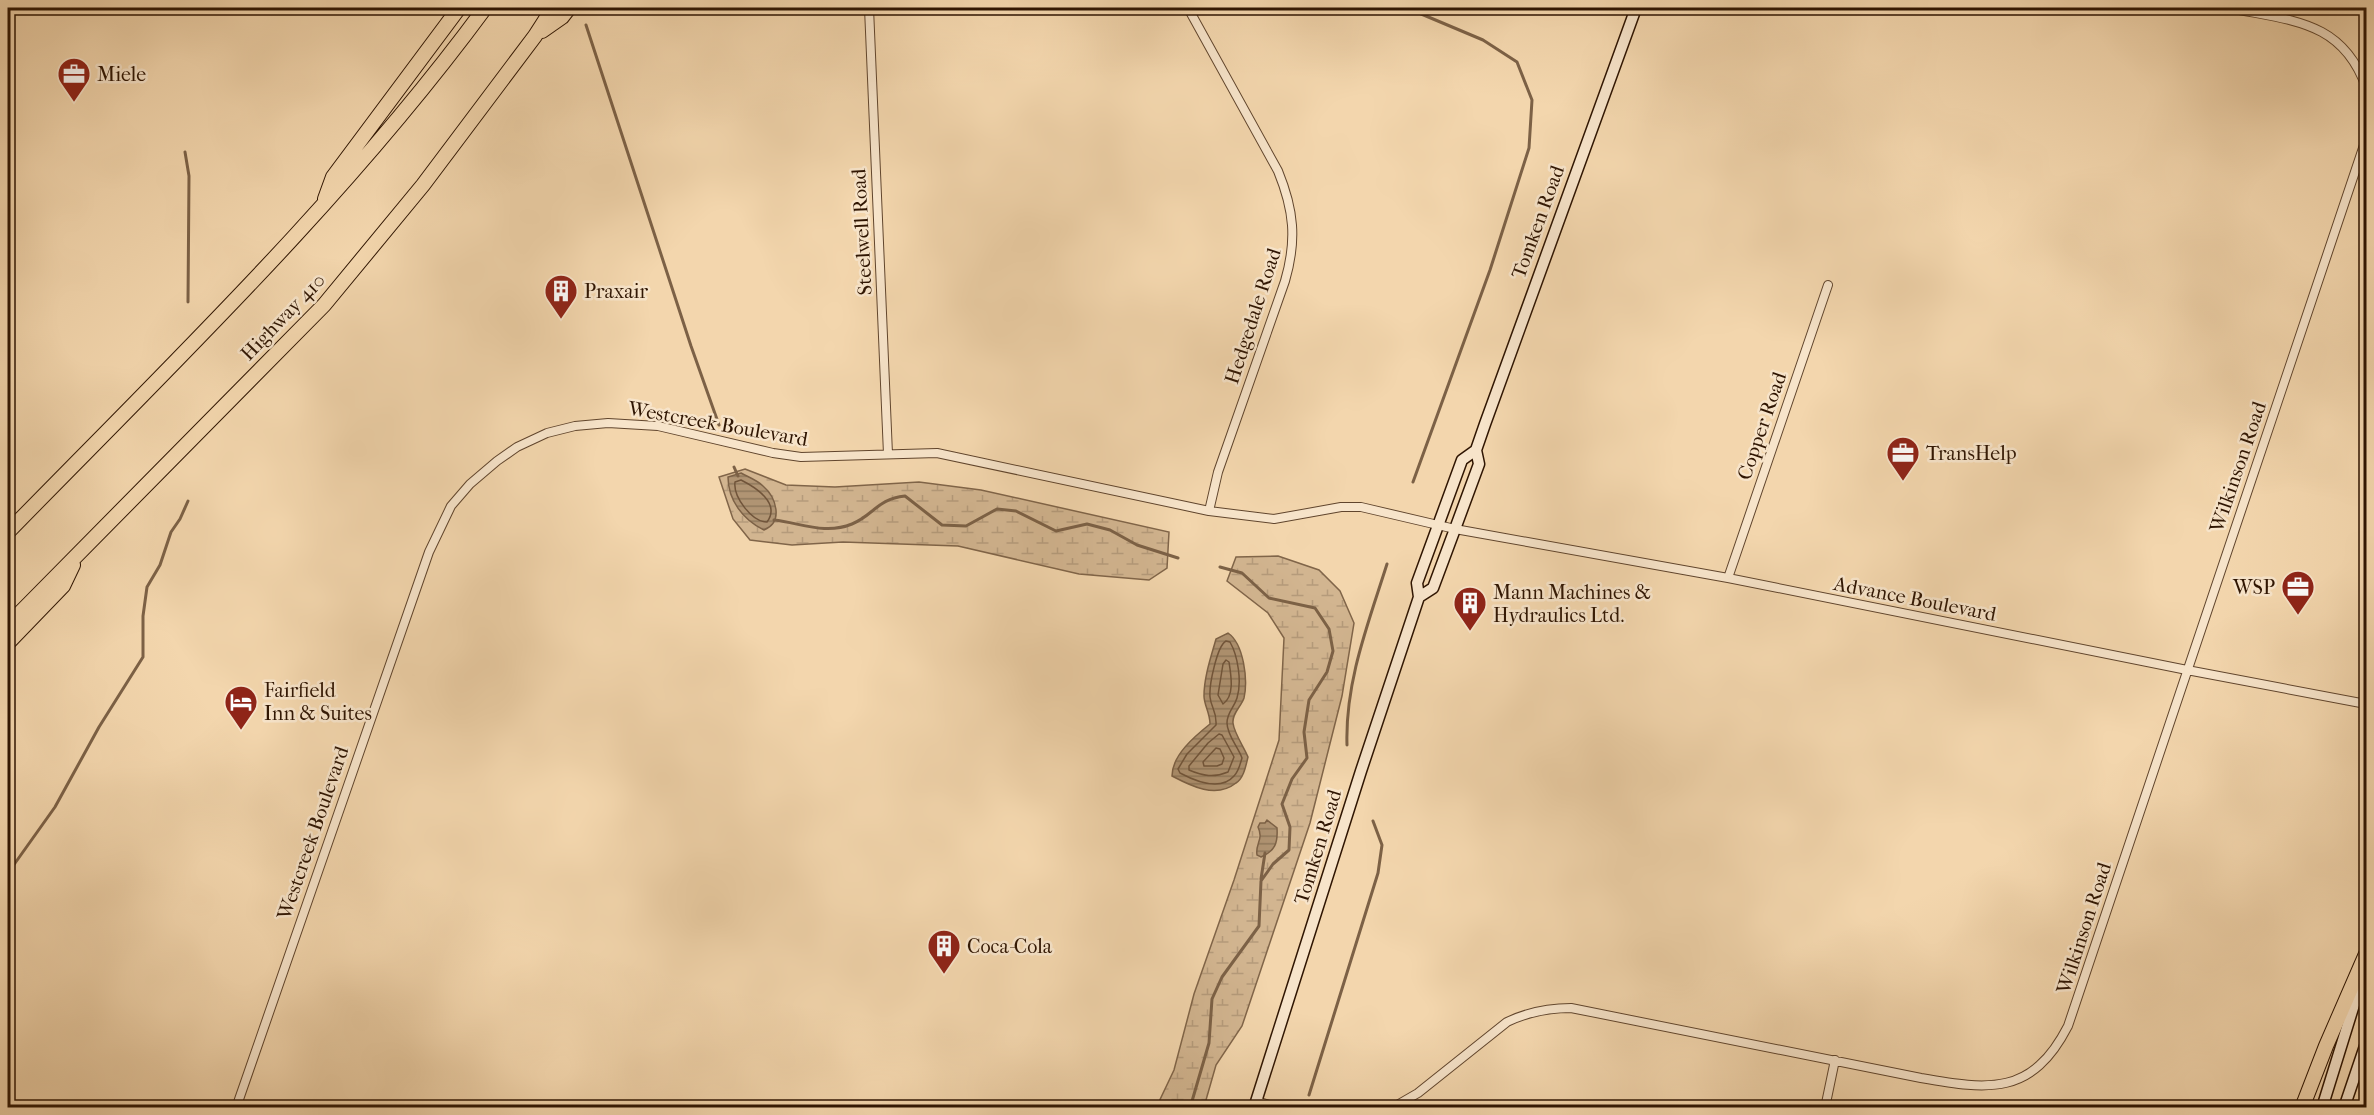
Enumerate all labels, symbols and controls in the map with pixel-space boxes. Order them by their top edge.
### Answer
office icon: Miele [56,56,92,103]
place label: Miele [97,63,146,86]
street label: Tomken Road [1507,161,1569,282]
street label: Steelwell Road [847,167,877,296]
street label: Hedgedale Road [1220,244,1286,387]
street label: Highway 410 [236,269,330,365]
building icon: Praxair [543,273,579,320]
place label: Praxair [584,280,648,303]
street label: Copper Road [1733,368,1792,483]
street label: Westcreek Boulevard [625,397,811,451]
street label: Wilkinson Road [2205,398,2271,536]
office icon: TransHelp [1885,435,1921,482]
place label: TransHelp [1926,442,2017,465]
office icon: WSP [2280,569,2316,616]
street label: Advance Boulevard [1831,572,1999,626]
place label: WSP [2232,576,2275,599]
place label: Mann Machines & Hydraulics Ltd. [1493,581,1651,627]
building icon: Mann Machines & Hydraulics Ltd. [1452,585,1488,632]
place label: Fairfield Inn & Suites [264,679,372,725]
hotel icon: Fairfield Inn & Suites [223,684,259,731]
street label: Westcreek Boulevard [272,742,354,924]
street label: Tomken Road [1290,786,1347,907]
street label: Wilkinson Road [2052,858,2116,997]
building icon: Coca-Cola [926,928,962,975]
place label: Coca-Cola [967,935,1053,958]

